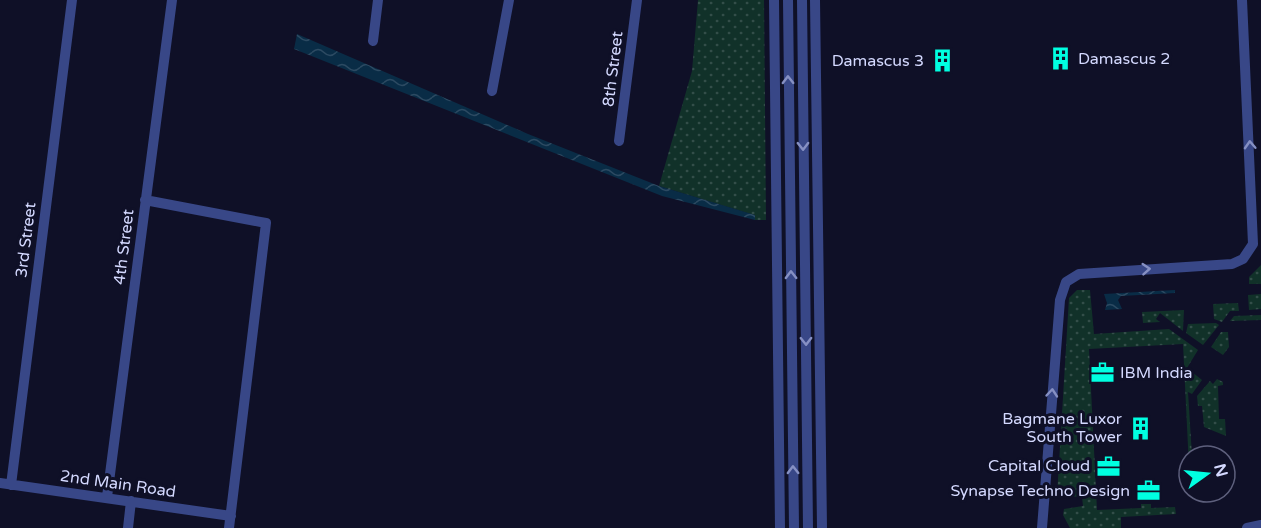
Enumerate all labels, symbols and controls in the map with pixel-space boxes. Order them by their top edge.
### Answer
street label: 8th Street [598,30,628,108]
building icon: Damascus 2 [1047,46,1073,72]
building icon: Damascus 3 [929,48,955,74]
place label: Damascus 2 [1078,49,1170,69]
place label: Damascus 3 [832,51,924,71]
one-way arrow [782,75,795,84]
one-way arrow [1243,141,1256,150]
one-way arrow [797,142,810,151]
street label: 3rd Street [11,201,41,279]
street label: 4th Street [109,208,139,286]
one-way arrow [1141,263,1150,276]
one-way arrow [785,270,797,279]
one-way arrow [800,337,812,346]
office icon: IBM India [1089,360,1115,386]
place label: IBM India [1120,363,1192,383]
one-way arrow [1045,389,1058,398]
place label: Bagmane Luxor South Tower [1002,409,1123,447]
building icon: Bagmane Luxor South Tower [1127,415,1153,441]
north arrow [1177,444,1237,504]
office icon: Capital Cloud [1095,453,1121,479]
place label: Capital Cloud [988,456,1090,476]
text: N [1209,462,1232,479]
one-way arrow [787,465,799,474]
street label: 2nd Main Road [59,466,177,502]
office icon: Synapse Techno Design [1135,478,1161,504]
place label: Synapse Techno Design [950,481,1130,501]

